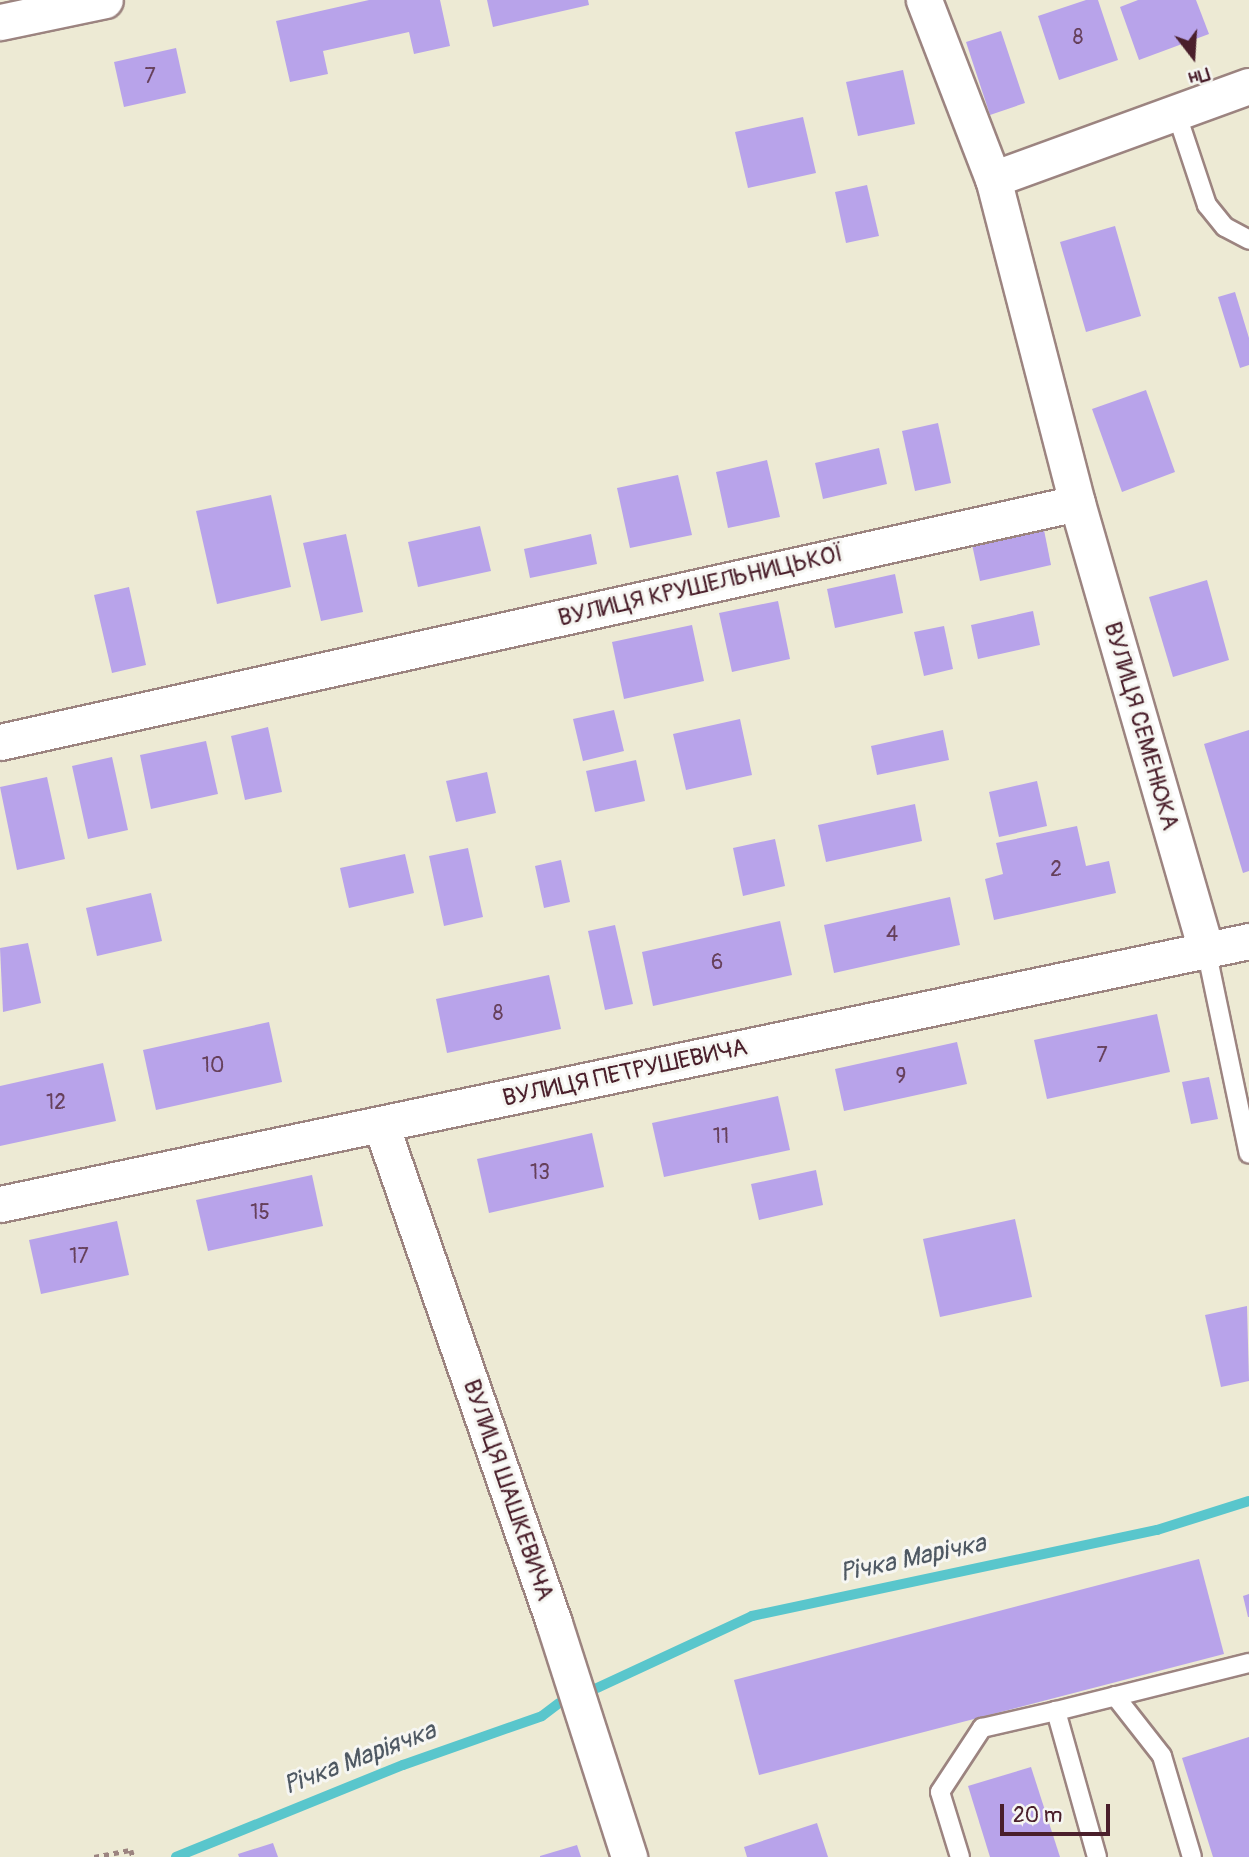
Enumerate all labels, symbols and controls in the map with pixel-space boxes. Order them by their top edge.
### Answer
north arrow [1158,21,1228,91]
house number: 8 [1073,25,1083,51]
text: Пн [1186,62,1213,91]
house number: 7 [144,64,156,90]
street label: ВУЛИЦЯ КРУШЕЛЬНИЦЬКОЇ [555,539,847,633]
street label: ВУЛИЦЯ СЕМЕНЮКА [1097,619,1185,833]
house number: 2 [1050,857,1062,883]
house number: 4 [886,922,898,948]
house number: 6 [711,950,723,976]
house number: 8 [493,1001,503,1027]
street label: ВУЛИЦЯ ПЕТРУШЕВИЧА [500,1033,750,1113]
house number: 7 [1096,1043,1108,1069]
house number: 10 [202,1053,224,1079]
house number: 9 [896,1064,906,1090]
house number: 12 [46,1090,66,1116]
house number: 11 [713,1124,729,1150]
house number: 13 [530,1160,550,1186]
house number: 15 [250,1200,270,1226]
house number: 17 [69,1244,89,1270]
street label: ВУЛИЦЯ ШАШКЕВИЧА [457,1376,559,1604]
water label: Річка Марічка [837,1528,989,1590]
water label: Річка Маріячка [280,1716,440,1802]
scale bar [1004,1790,1114,1834]
text: 20 m [1013,1802,1062,1829]

